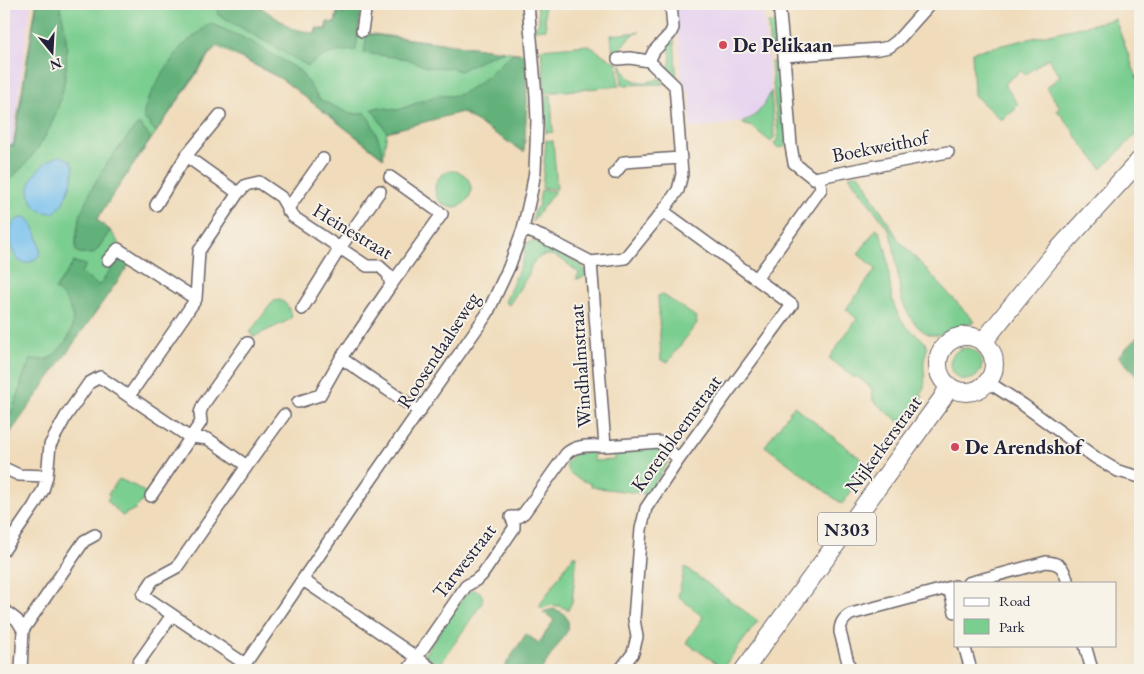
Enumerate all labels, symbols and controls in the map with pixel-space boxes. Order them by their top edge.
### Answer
north arrow [28,28,78,78]
place label: De Pelikaan [733,32,833,58]
marker: De Pelikaan [717,39,729,51]
text: N [47,54,64,75]
street label: Boekweithof [830,123,933,168]
street label: Heinestraat [308,197,398,265]
street label: Roosendaalseweg [391,287,485,413]
street label: Windhalmstraat [563,303,597,429]
street label: Korenbloemstraat [625,369,728,497]
street label: Nijkerkerstraat [839,389,928,498]
place label: De Arendshof [965,434,1085,460]
marker: De Arendshof [949,441,961,453]
road number: N303 [818,512,876,546]
street label: Tarwestraat [426,518,502,604]
legend [954,582,1116,646]
text: Road [999,591,1031,610]
text: Park [999,617,1026,636]

